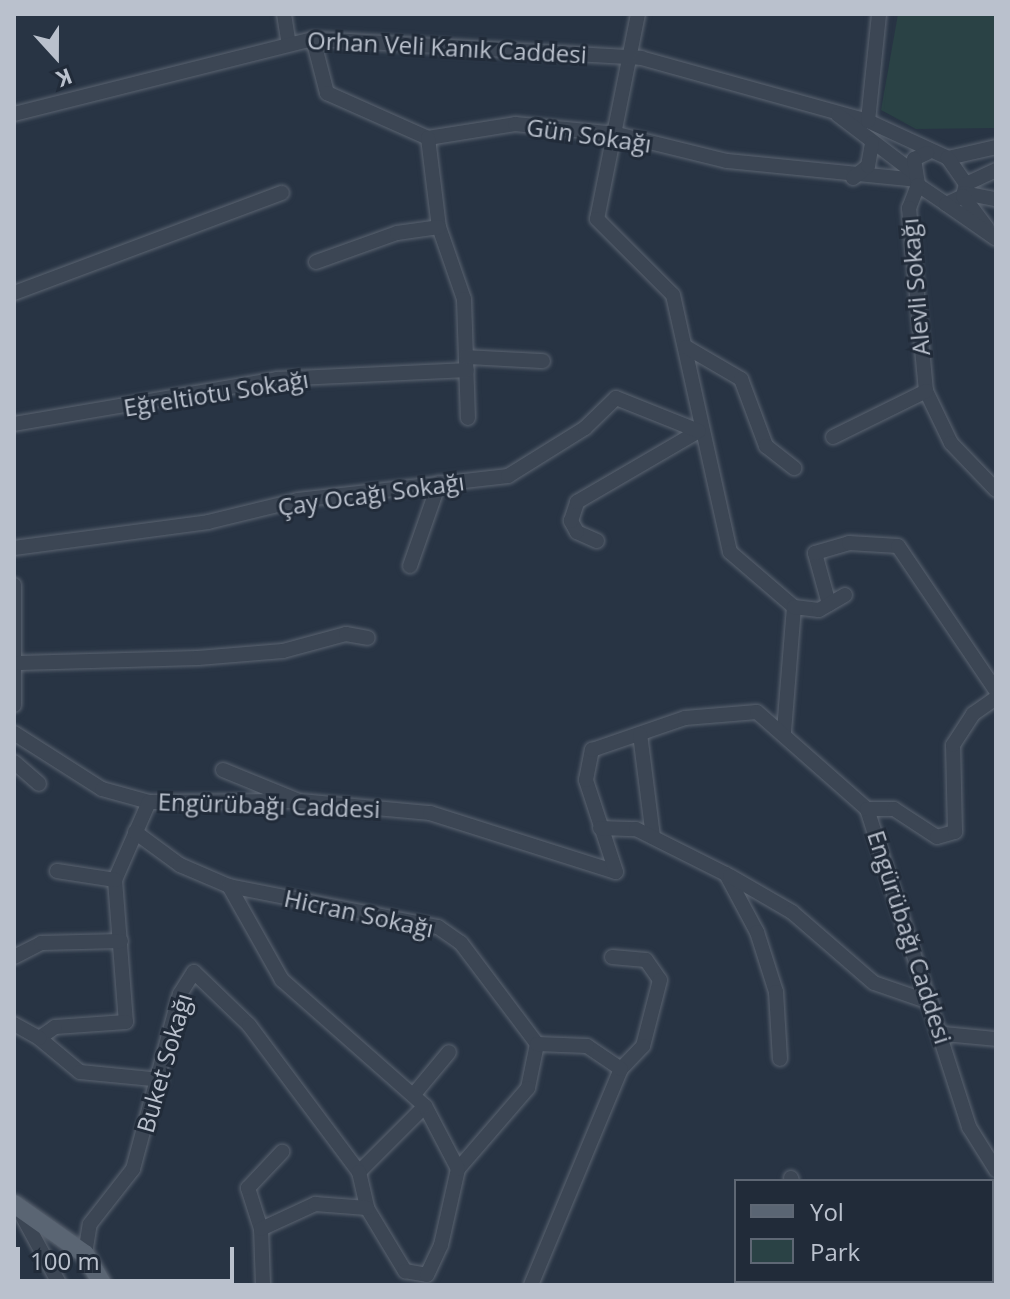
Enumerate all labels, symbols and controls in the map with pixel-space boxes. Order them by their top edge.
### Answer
north arrow [16,16,96,96]
street label: Orhan Veli Kanık Caddesi [306,25,588,69]
text: K [52,62,77,95]
street label: Gün Sokağı [525,112,653,158]
street label: Alevli Sokağı [895,217,935,357]
street label: Eğreltiotu Sokağı [121,364,311,422]
street label: Çay Ocağı Sokağı [276,467,466,521]
street label: Engürübağı Caddesi [157,787,381,823]
street label: Engürübağı Caddesi [862,827,958,1047]
street label: Hicran Sokağı [282,883,436,943]
street label: Buket Sokağı [130,990,198,1136]
legend [734,1179,994,1283]
text: Yol [810,1195,844,1228]
scale bar [20,1231,238,1281]
text: Park [810,1235,860,1268]
text: 100 m [30,1244,100,1277]

